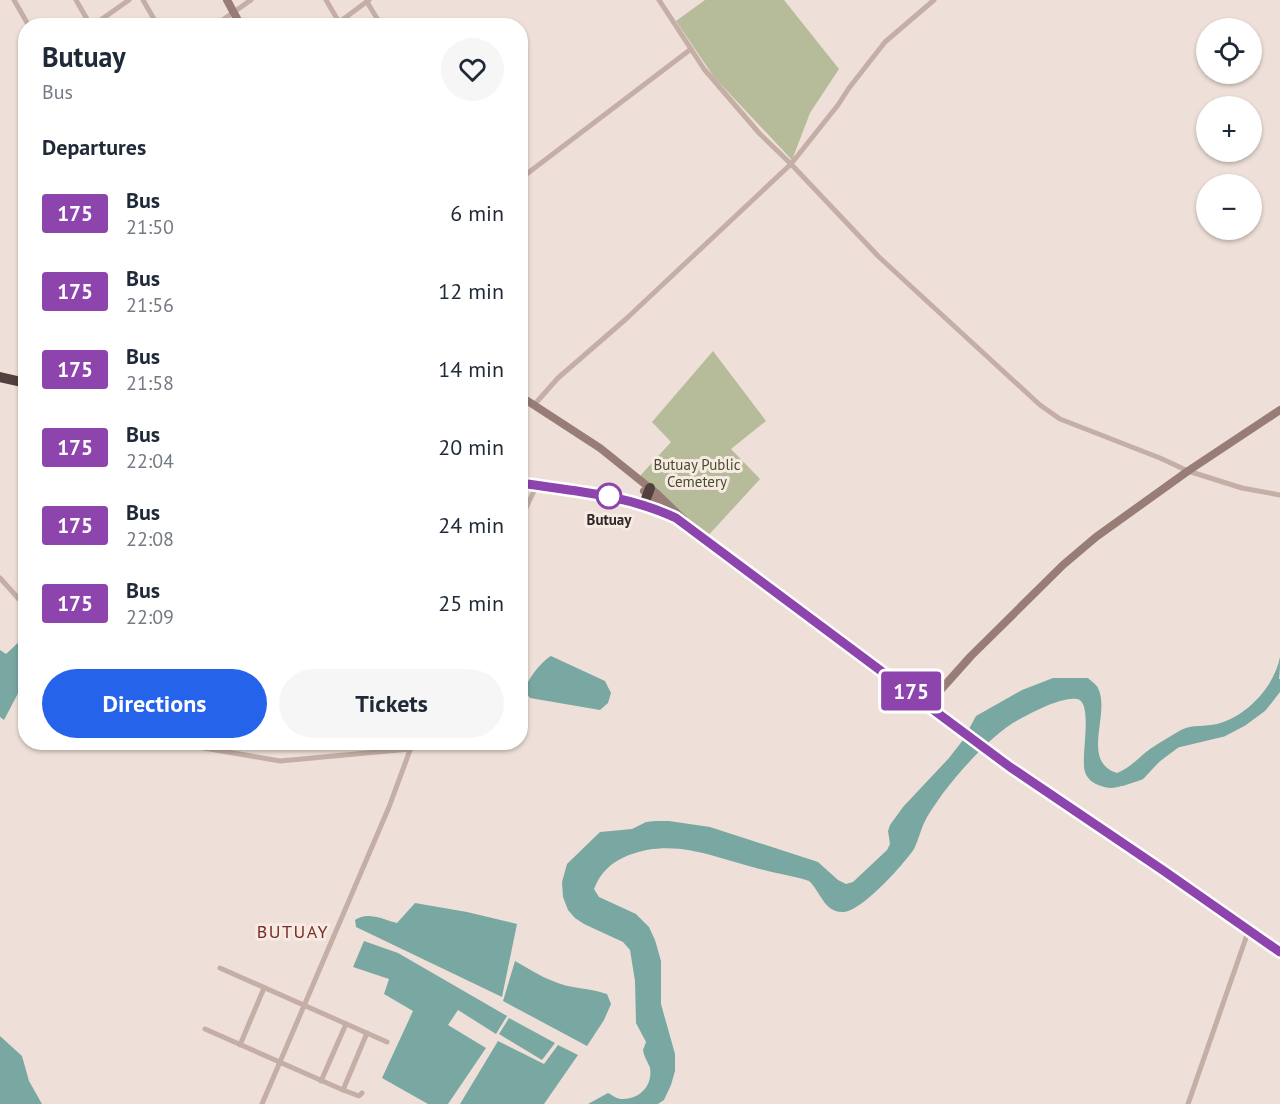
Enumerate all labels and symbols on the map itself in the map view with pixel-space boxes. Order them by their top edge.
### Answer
park label: Butuay Public Cemetery [653,455,741,491]
marker: Butuay [596,483,622,509]
place label: Butuay [587,510,632,529]
line badge: 175 [876,672,946,710]
district label: BUTUAY [257,920,329,943]

